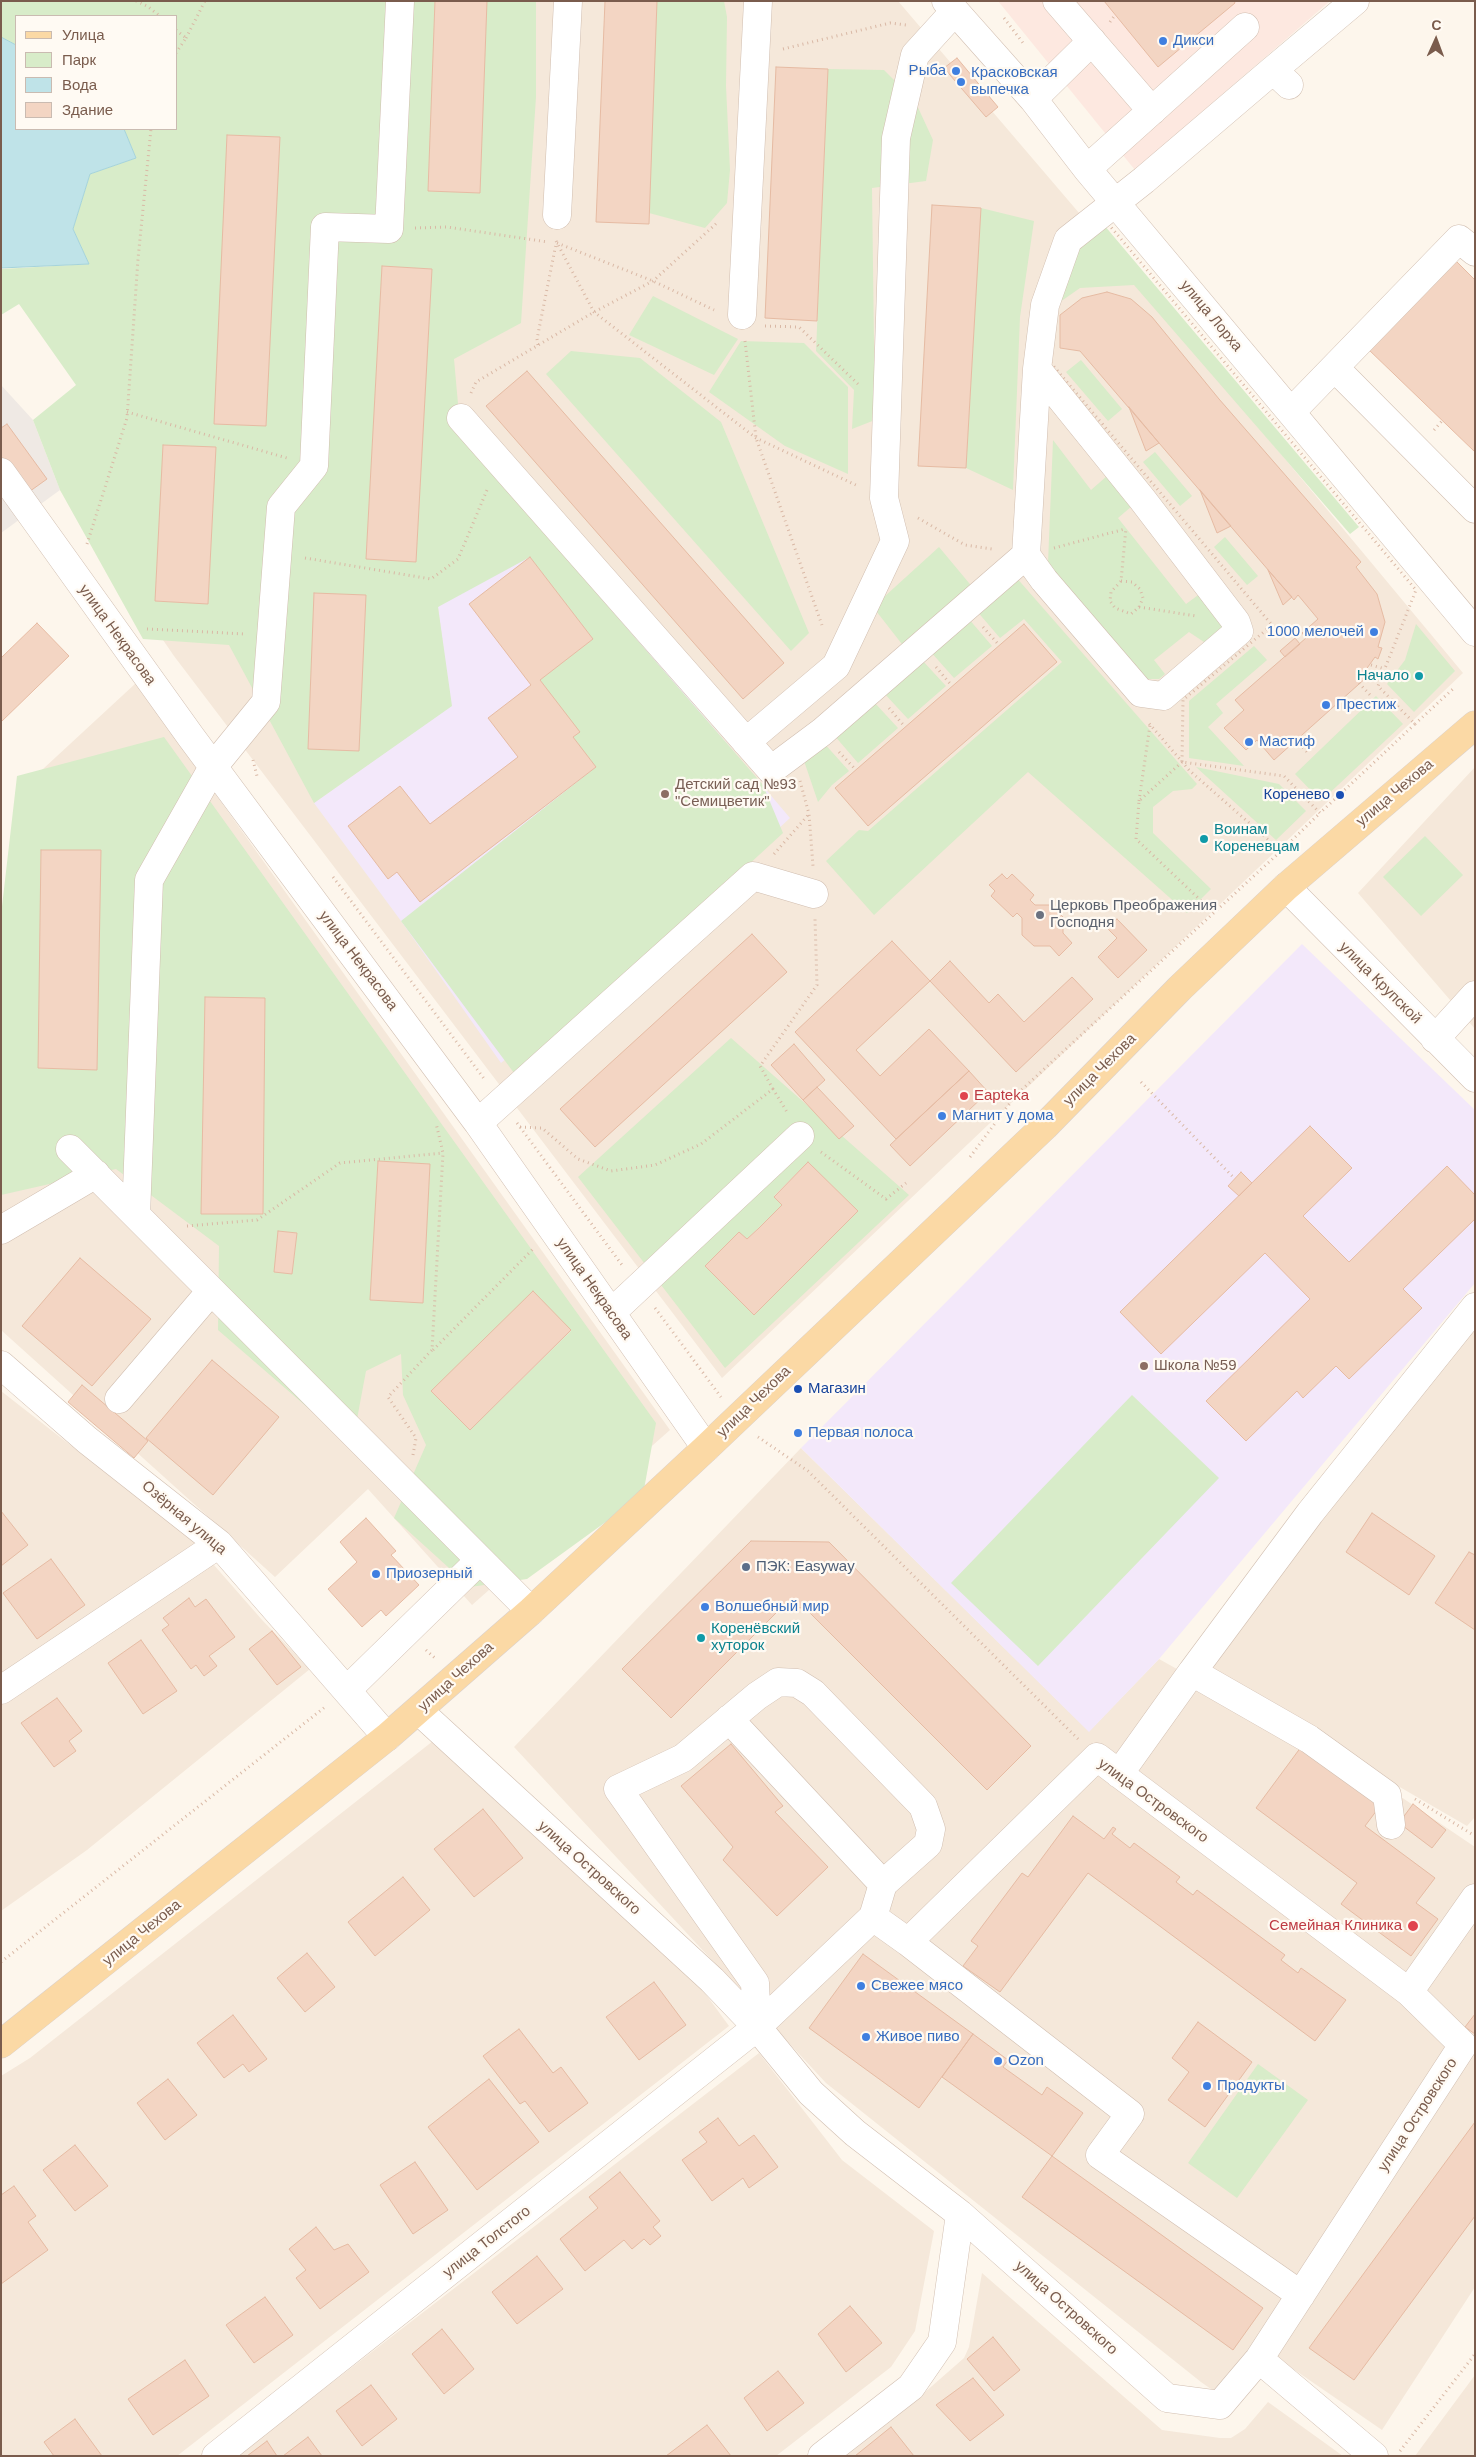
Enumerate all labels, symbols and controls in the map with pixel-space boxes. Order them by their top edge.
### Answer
legend [15,15,178,130]
north arrow [1411,15,1461,65]
text: С [1431,17,1442,33]
text: Улица [62,26,105,43]
place label: Дикси [1173,32,1214,50]
marker: Дикси [1157,35,1169,47]
text: Парк [62,51,96,68]
place label: Рыба [909,62,946,80]
place label: Красковская выпечка [971,64,1058,99]
marker: Рыба [950,65,962,77]
text: Вода [62,76,97,93]
marker: Красковская выпечка [955,76,967,88]
text: Здание [62,101,113,118]
street label: улица Лорха [1176,277,1246,355]
street label: улица Некрасова [74,581,160,689]
place label: 1000 мелочей [1267,623,1364,641]
marker: 1000 мелочей [1368,626,1380,638]
place label: Начало [1357,667,1409,685]
marker: Начало [1413,670,1425,682]
place label: Престиж [1336,696,1396,714]
marker: Престиж [1320,699,1332,711]
place label: Мастиф [1259,733,1315,751]
marker: Мастиф [1243,736,1255,748]
street label: улица Чехова [1353,755,1437,831]
place label: Детский сад №93 "Семицветик" [675,776,796,811]
place label: Коренево [1263,786,1330,804]
marker: Детский сад №93 "Семицветик" [659,788,671,800]
marker: Коренево [1334,789,1346,801]
place label: Воинам Кореневцам [1214,821,1300,856]
marker: Воинам Кореневцам [1198,833,1210,845]
place label: Церковь Преображения Господня [1050,897,1217,932]
street label: улица Некрасова [315,908,401,1014]
marker: Церковь Преображения Господня [1034,909,1046,921]
street label: улица Крупской [1335,938,1425,1028]
street label: улица Чехова [1060,1030,1140,1110]
place label: Eapteka [974,1087,1029,1105]
marker: Eapteka [958,1090,970,1102]
place label: Магнит у дома [952,1107,1054,1125]
marker: Магнит у дома [936,1110,948,1122]
street label: улица Некрасова [552,1235,636,1343]
place label: Школа №59 [1154,1357,1237,1375]
marker: Школа №59 [1138,1360,1150,1372]
street label: улица Чехова [713,1362,795,1442]
place label: Магазин [808,1380,866,1398]
marker: Магазин [792,1383,804,1395]
place label: Первая полоса [808,1424,913,1442]
marker: Первая полоса [792,1427,804,1439]
street label: Озёрная улица [138,1477,230,1559]
place label: ПЭК: Easyway [756,1558,855,1576]
marker: ПЭК: Easyway [740,1561,752,1573]
place label: Приозерный [386,1565,473,1583]
marker: Приозерный [370,1568,382,1580]
place label: Волшебный мир [715,1598,829,1616]
marker: Волшебный мир [699,1601,711,1613]
place label: Коренёвский хуторок [711,1620,800,1655]
marker: Коренёвский хуторок [695,1632,707,1644]
street label: улица Чехова [415,1638,497,1716]
street label: улица Островского [1094,1755,1212,1847]
street label: улица Островского [534,1817,644,1919]
street label: улица Чехова [99,1896,185,1970]
place label: Семейная Клиника [1269,1917,1402,1935]
marker: Семейная Клиника [1406,1919,1420,1933]
place label: Свежее мясо [871,1977,963,1995]
marker: Свежее мясо [855,1980,867,1992]
place label: Живое пиво [876,2028,960,2046]
marker: Живое пиво [860,2031,872,2043]
place label: Ozon [1008,2052,1044,2070]
marker: Ozon [992,2055,1004,2067]
street label: улица Островского [1375,2055,1461,2175]
place label: Продукты [1217,2077,1285,2095]
marker: Продукты [1201,2080,1213,2092]
street label: улица Толстого [440,2202,534,2282]
street label: улица Островского [1011,2257,1121,2359]

